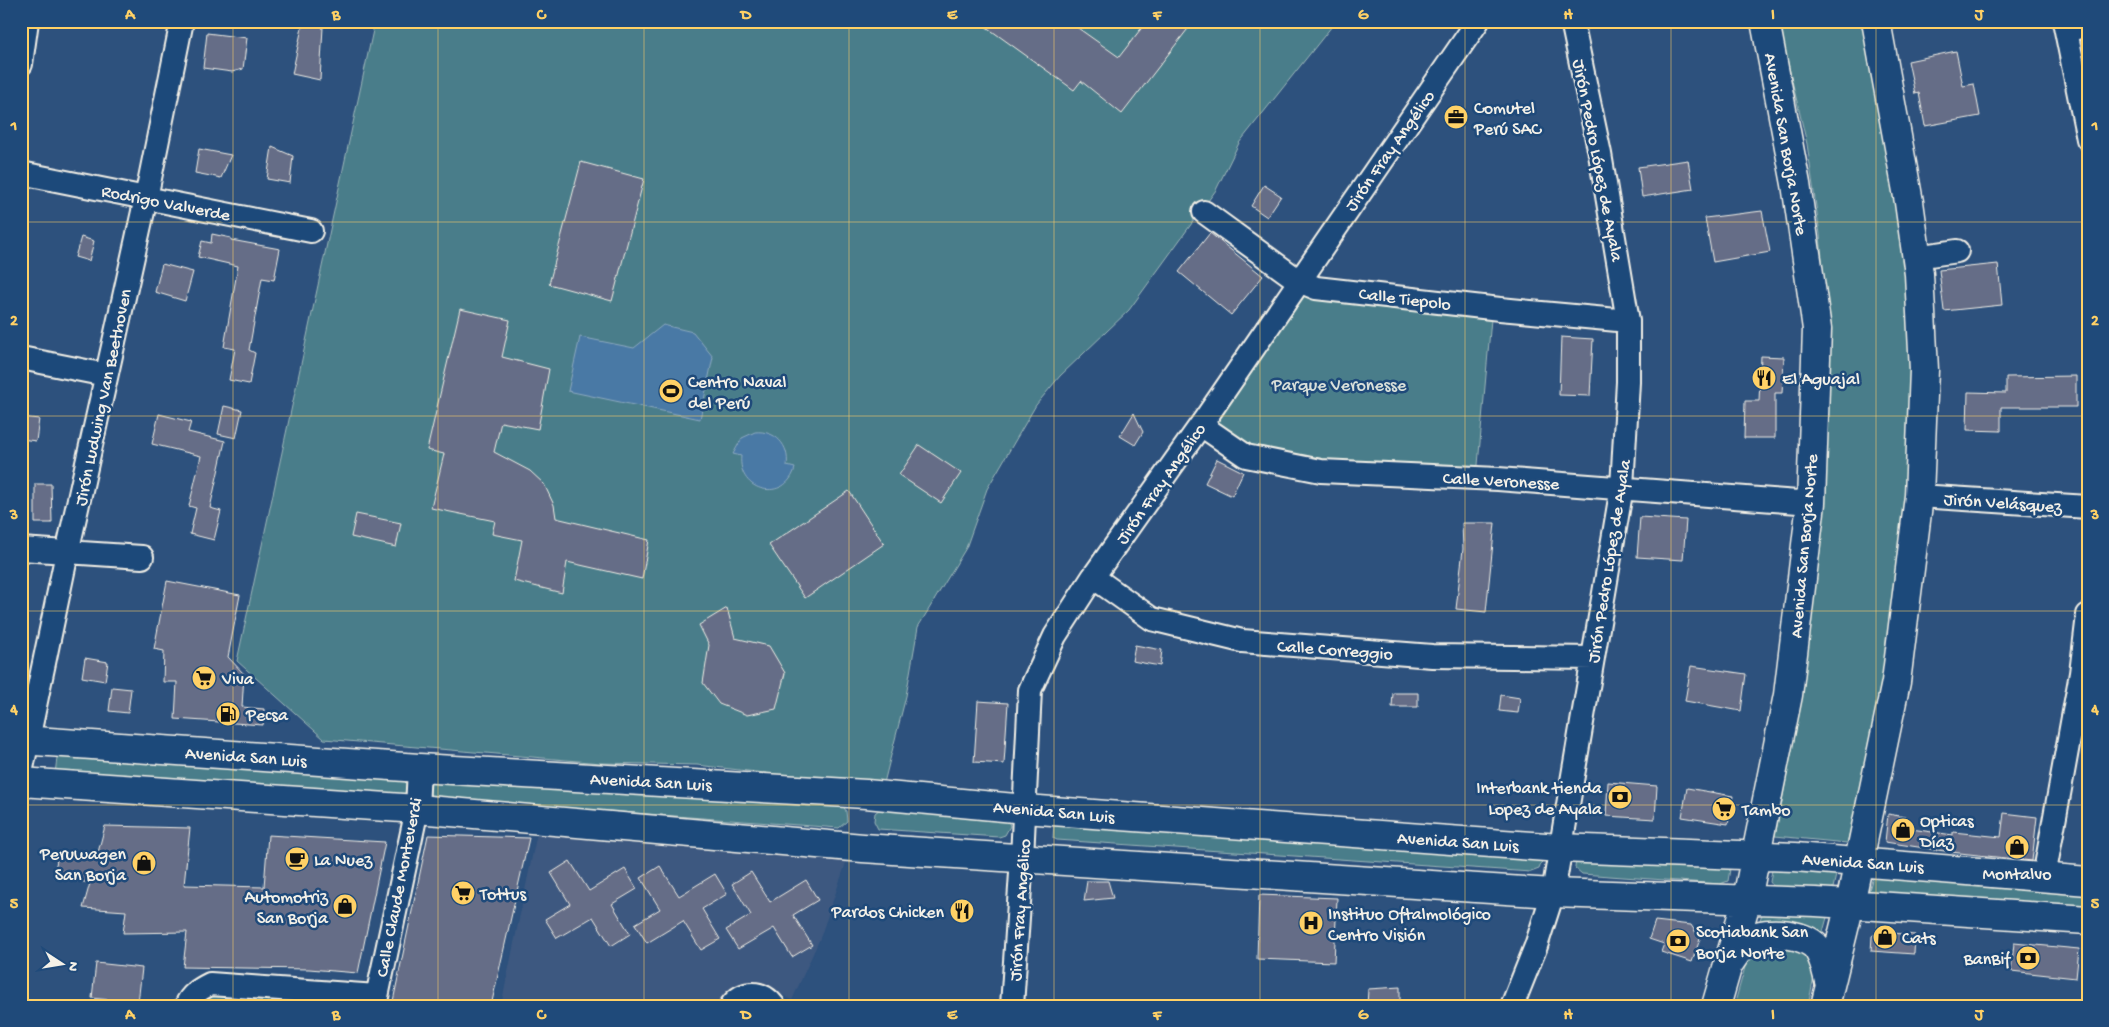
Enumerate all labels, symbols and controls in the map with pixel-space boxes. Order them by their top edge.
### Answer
text: A [124,7,136,26]
text: B [331,7,341,26]
text: C [536,7,547,26]
text: D [739,7,752,26]
text: E [947,7,958,26]
text: F [1152,7,1163,26]
text: G [1358,7,1369,26]
text: H [1563,7,1573,26]
text: I [1771,7,1775,26]
text: J [1974,7,1985,26]
street label: Avenida San Borja Norte [1758,52,1811,238]
street label: Jirón Pedro López de Ayala [1567,58,1627,264]
street label: Jirón Fray Angélico [1342,87,1441,216]
place label: Comutel Perú SAC [1473,99,1542,141]
office icon: Comutel Perú SAC [1443,104,1469,130]
text: 1 [10,118,17,137]
text: 1 [2091,118,2098,137]
street label: Rodrigo Valverde [99,182,232,227]
street label: Calle Tiepolo [1357,284,1452,317]
street label: Jirón Ludwing Van Beethoven [71,287,138,508]
text: 2 [10,313,18,332]
text: 2 [2091,313,2099,332]
restaurant icon: El Aguajal [1751,365,1777,391]
place label: El Aguajal [1782,370,1860,391]
place label: Centro Naval del Perú [688,373,787,415]
park label: Parque Veronesse [1271,376,1407,397]
sports icon: Centro Naval del Perú [658,378,684,404]
street label: Jirón Fray Angélico [1113,420,1212,549]
street label: Avenida San Borja Norte [1787,453,1824,639]
street label: Jirón Pedro López de Ayala [1584,457,1637,665]
street label: Calle Veronesse [1442,469,1560,496]
street label: Jirón Velásquez [1943,490,2064,519]
text: 3 [9,507,18,526]
text: 3 [2090,507,2099,526]
street label: Calle Correggio [1276,637,1393,666]
supermarket icon: Viva [191,665,217,691]
place label: Viva [221,670,255,691]
fuel station icon: Pecsa [215,701,241,727]
text: 4 [9,702,18,721]
text: 4 [2090,702,2099,721]
place label: Pecsa [245,706,289,727]
street label: Avenida San Luis [184,744,309,773]
street label: Avenida San Luis [589,770,714,797]
place label: Interbank tienda Lopez de Ayala [1476,779,1603,821]
bank icon: Interbank tienda Lopez de Ayala [1607,784,1633,810]
street label: Calle Claude Monteverdi [373,796,428,979]
supermarket icon: Tambo [1711,796,1737,822]
street label: Avenida San Luis [992,798,1117,829]
place label: Tambo [1741,801,1791,822]
place label: Opticas Díaz [1919,812,1975,854]
shop icon: Opticas Díaz [1890,817,1916,843]
street label: Avenida San Luis [1396,829,1521,858]
shop icon: Montalvo [2004,834,2030,860]
street label: Jirón Fray Angélico [1006,838,1037,982]
place label: Peruwagen San Borja [39,845,127,887]
cafe icon: La Nuez [284,846,310,872]
shop icon: Peruwagen San Borja [131,850,157,876]
street label: Avenida San Luis [1801,850,1926,879]
place label: La Nuez [314,851,373,872]
place label: Montalvo [1983,865,2051,886]
supermarket icon: Tottus [450,880,476,906]
place label: Tottus [479,885,527,906]
place label: Automotriz San Borja [245,888,329,930]
shop icon: Automotriz San Borja [332,893,358,919]
text: 5 [10,896,19,915]
text: 5 [2091,896,2100,915]
restaurant icon: Pardos Chicken [949,898,975,924]
place label: Pardos Chicken [831,903,944,924]
place label: Instituo Oftalmológico Centro Visión [1328,905,1491,947]
hospital icon: Instituo Oftalmológico Centro Visión [1298,910,1324,936]
place label: Scotiabank San Borja Norte [1695,923,1809,965]
shop icon: Cats [1872,924,1898,950]
bank icon: Scotiabank San Borja Norte [1665,928,1691,954]
place label: Cats [1902,929,1937,950]
north arrow [38,940,88,990]
bank icon: BanBif [2015,945,2041,971]
place label: BanBif [1963,950,2011,971]
text: N [63,960,82,972]
text: A [124,1007,136,1026]
text: B [331,1007,341,1026]
text: C [536,1007,547,1026]
text: D [739,1007,752,1026]
text: E [947,1007,958,1026]
text: F [1152,1007,1163,1026]
text: G [1358,1007,1369,1026]
text: H [1563,1007,1573,1026]
text: I [1771,1007,1775,1026]
text: J [1974,1007,1985,1026]

